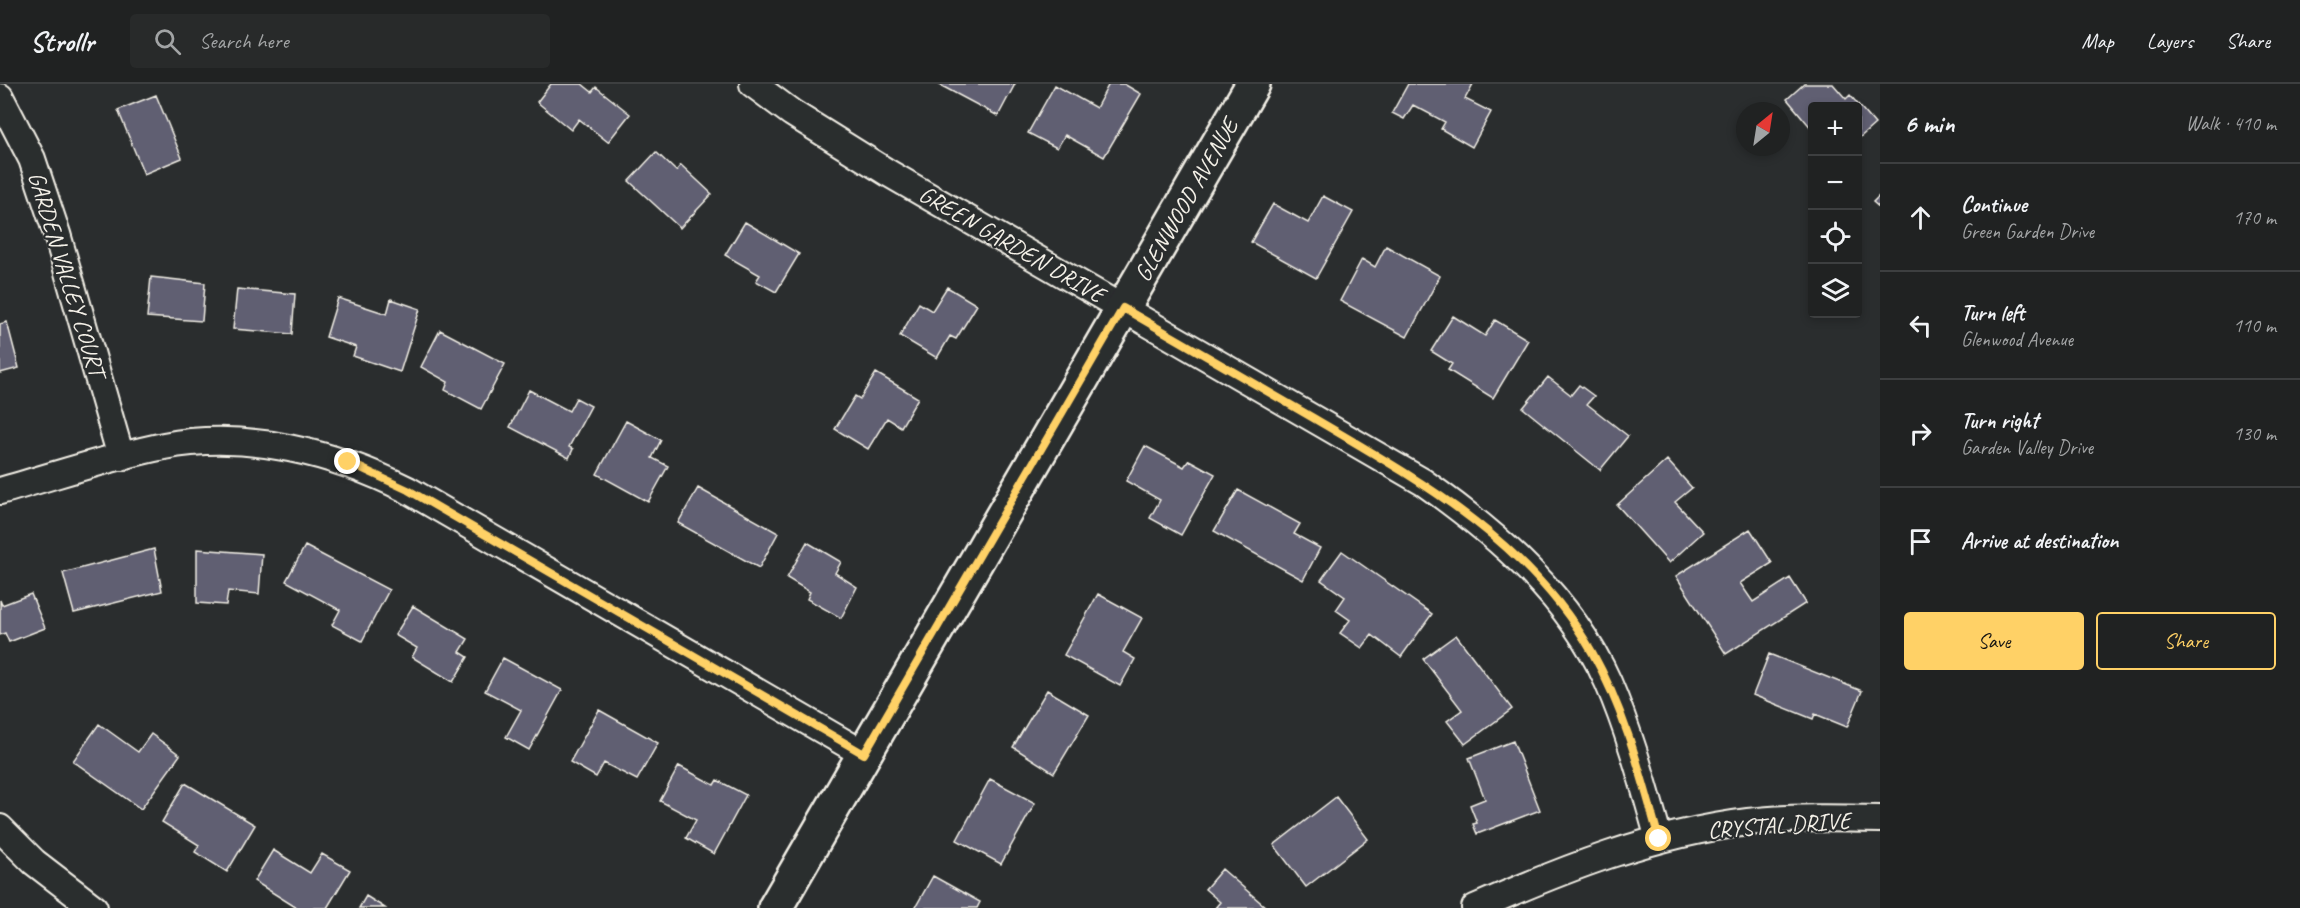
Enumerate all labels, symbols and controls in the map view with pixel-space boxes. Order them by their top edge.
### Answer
search box [130,14,550,68]
text: Strollr [30,24,94,59]
icon: search [151,25,184,58]
text: Search here [199,27,289,55]
text: Map [2081,28,2114,54]
text: Layers [2147,28,2193,54]
text: Share [2226,28,2270,54]
north arrow [1736,102,1790,156]
map controls [1808,102,1862,318]
button: + [1808,102,1862,156]
text: 6 min [1904,107,1954,140]
street label: GLENWOOD AVENUE [1127,110,1246,287]
text: Walk · 410 m [2186,111,2276,136]
button: − [1808,156,1862,210]
street label: GARDEN VALLEY COURT [22,168,114,386]
street label: GREEN GARDEN DRIVE [914,179,1113,311]
text: Continue [1961,191,2027,219]
icon: ahead [1904,201,1937,234]
text: 170 m [2233,205,2276,230]
button: locate [1808,210,1862,264]
text: Green Garden Drive [1961,219,2094,244]
button: layers [1808,264,1862,318]
text: Turn left [1961,299,2025,327]
icon: left [1904,309,1937,342]
text: 110 m [2233,313,2276,338]
text: Glenwood Avenue [1961,327,2073,352]
text: Turn right [1961,407,2038,435]
icon: right [1904,417,1937,450]
text: 130 m [2233,421,2276,446]
text: Garden Valley Drive [1961,435,2093,460]
route end [334,448,360,474]
icon: arrive [1904,525,1937,558]
text: Arrive at destination [1961,527,2118,555]
button: Save [1904,612,2084,670]
button: Share [2096,612,2276,670]
street label: CRYSTAL DRIVE [1707,805,1854,845]
route start [1645,825,1671,851]

